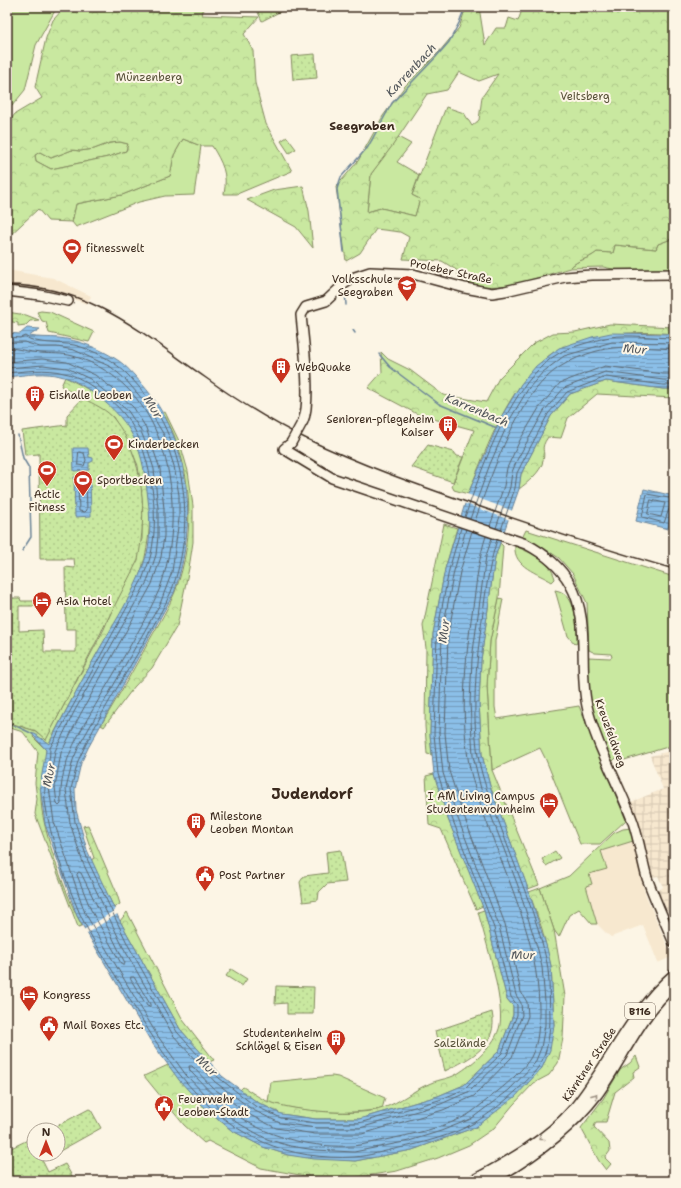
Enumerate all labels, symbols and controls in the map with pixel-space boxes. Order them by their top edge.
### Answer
water label: Karrenbach [382,40,440,100]
park label: Münzenberg [116,70,182,85]
park label: Veitsberg [560,89,610,104]
district label: Seegraben [329,118,395,134]
sports icon: fitnesswelt [61,237,83,265]
place label: fitnesswelt [86,241,145,256]
street label: Proleber Straße [408,255,493,288]
place label: Volksschule Seegraben [332,272,393,300]
school or university icon: Volksschule Seegraben [396,274,418,302]
water label: Mur [622,340,648,358]
building icon: WebQuake [270,356,292,384]
place label: WebQuake [295,360,351,375]
building icon: Eishalle Leoben [24,384,46,412]
place label: Eishalle Leoben [49,388,132,403]
water label: Karrenbach [443,389,511,431]
water label: Mur [140,393,166,422]
place label: Senioren-pflegeheim Kaiser [326,412,435,440]
building icon: Senioren-pflegeheim Kaiser [437,414,459,442]
sports icon: Kinderbecken [103,433,125,461]
place label: Kinderbecken [128,437,199,452]
sports icon: Actic Fitness [36,459,58,487]
sports icon: Sportbecken [72,469,94,497]
place label: Sportbecken [97,473,162,488]
place label: Actic Fitness [28,487,66,515]
hotel icon: Asia Hotel [31,590,53,618]
place label: Asia Hotel [56,594,112,609]
water label: Mur [434,618,454,644]
street label: Kreuzfeldweg [591,697,630,770]
water label: Mur [39,761,60,788]
district label: Judendorf [271,784,353,804]
place label: I AM Living Campus Studentenwohnheim [427,789,536,817]
hotel icon: I AM Living Campus Studentenwohnheim [538,791,560,819]
place label: Milestone Leoben Montan [210,809,294,837]
building icon: Milestone Leoben Montan [185,811,207,839]
public building icon: Post Partner [194,864,216,892]
place label: Post Partner [219,868,285,883]
water label: Mur [511,947,535,963]
hotel icon: Kongress [18,984,40,1012]
place label: Kongress [43,988,91,1003]
road number: B116 [625,1003,655,1019]
public building icon: Mail Boxes Etc. [38,1014,60,1042]
place label: Mail Boxes Etc. [63,1018,144,1033]
street label: Kärntner Straße [559,1024,620,1104]
place label: Studentenheim Schlägel & Eisen [236,1026,323,1054]
building icon: Studentenheim Schlägel & Eisen [325,1028,347,1056]
park label: Salzlände [434,1036,486,1051]
water label: Mur [193,1052,221,1080]
place label: Feuerwehr Leoben-Stadt [178,1092,249,1120]
one-way arrow [590,1093,597,1100]
public building icon: Feuerwehr Leoben-Stadt [153,1094,175,1122]
north arrow [26,1122,66,1162]
text: N [42,1125,51,1140]
one-way arrow [539,1134,546,1141]

